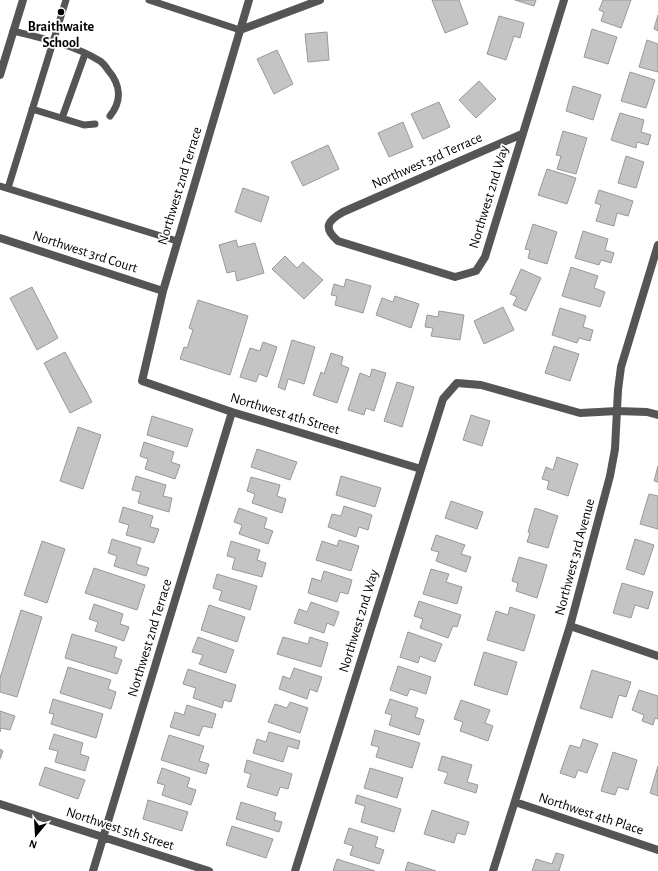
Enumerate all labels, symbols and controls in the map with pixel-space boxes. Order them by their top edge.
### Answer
marker: Braithwaite School [56,7,66,17]
place label: Braithwaite School [28,20,95,50]
street label: Northwest 2nd Terrace [155,125,205,247]
street label: Northwest 3rd Terrace [370,130,484,192]
street label: Northwest 2nd Way [467,144,511,250]
street label: Northwest 3rd Court [31,228,140,276]
street label: Northwest 4th Street [229,391,342,437]
street label: Northwest 3rd Avenue [553,497,597,617]
street label: Northwest 2nd Way [337,568,381,674]
street label: Northwest 2nd Terrace [125,577,175,699]
street label: Northwest 4th Place [537,790,645,838]
street label: Northwest 5th Street [64,805,176,853]
north arrow [16,815,56,855]
text: N [28,838,38,850]

